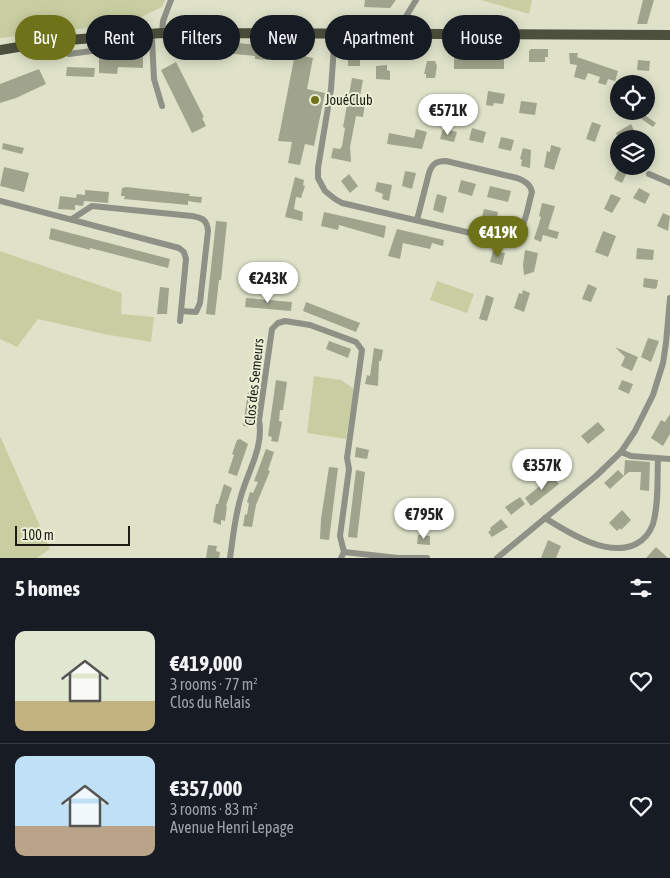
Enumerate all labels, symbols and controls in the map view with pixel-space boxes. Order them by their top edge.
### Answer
chip: Buy [15,15,76,60]
chip: Rent [86,15,153,60]
chip: Filters [163,15,240,60]
chip: New [250,15,315,60]
chip: Apartment [325,15,432,60]
chip: House [442,15,520,60]
map controls [610,75,655,175]
button: locate [610,75,655,120]
place label: JouéClub [325,92,373,108]
marker: JouéClub [309,94,321,106]
pin: €571K [413,94,483,136]
text: €571K [429,101,467,119]
button: layers [610,130,655,175]
pin: €419K [463,216,533,258]
text: €419K [479,223,517,241]
pin: €243K [233,262,303,304]
text: €243K [249,269,287,287]
street label: Clos des Semeurs [241,338,267,426]
pin: €357K [507,448,577,491]
text: €357K [523,456,561,474]
pin: €795K [389,498,459,540]
text: €795K [405,505,443,523]
scale bar [15,523,130,546]
text: 100 m [22,527,54,543]
icon: filters [627,574,655,602]
text: 5 homes [15,576,80,600]
icon: home [55,651,115,711]
text: €419,000 [170,651,242,675]
icon: heart [627,667,655,695]
text: 3 rooms · 77 m² [170,675,258,693]
text: Clos du Relais [170,693,250,711]
icon: home [55,776,115,836]
text: €357,000 [170,776,242,800]
icon: heart [627,792,655,820]
text: 3 rooms · 83 m² [170,800,258,818]
text: Avenue Henri Lepage [170,818,294,836]

